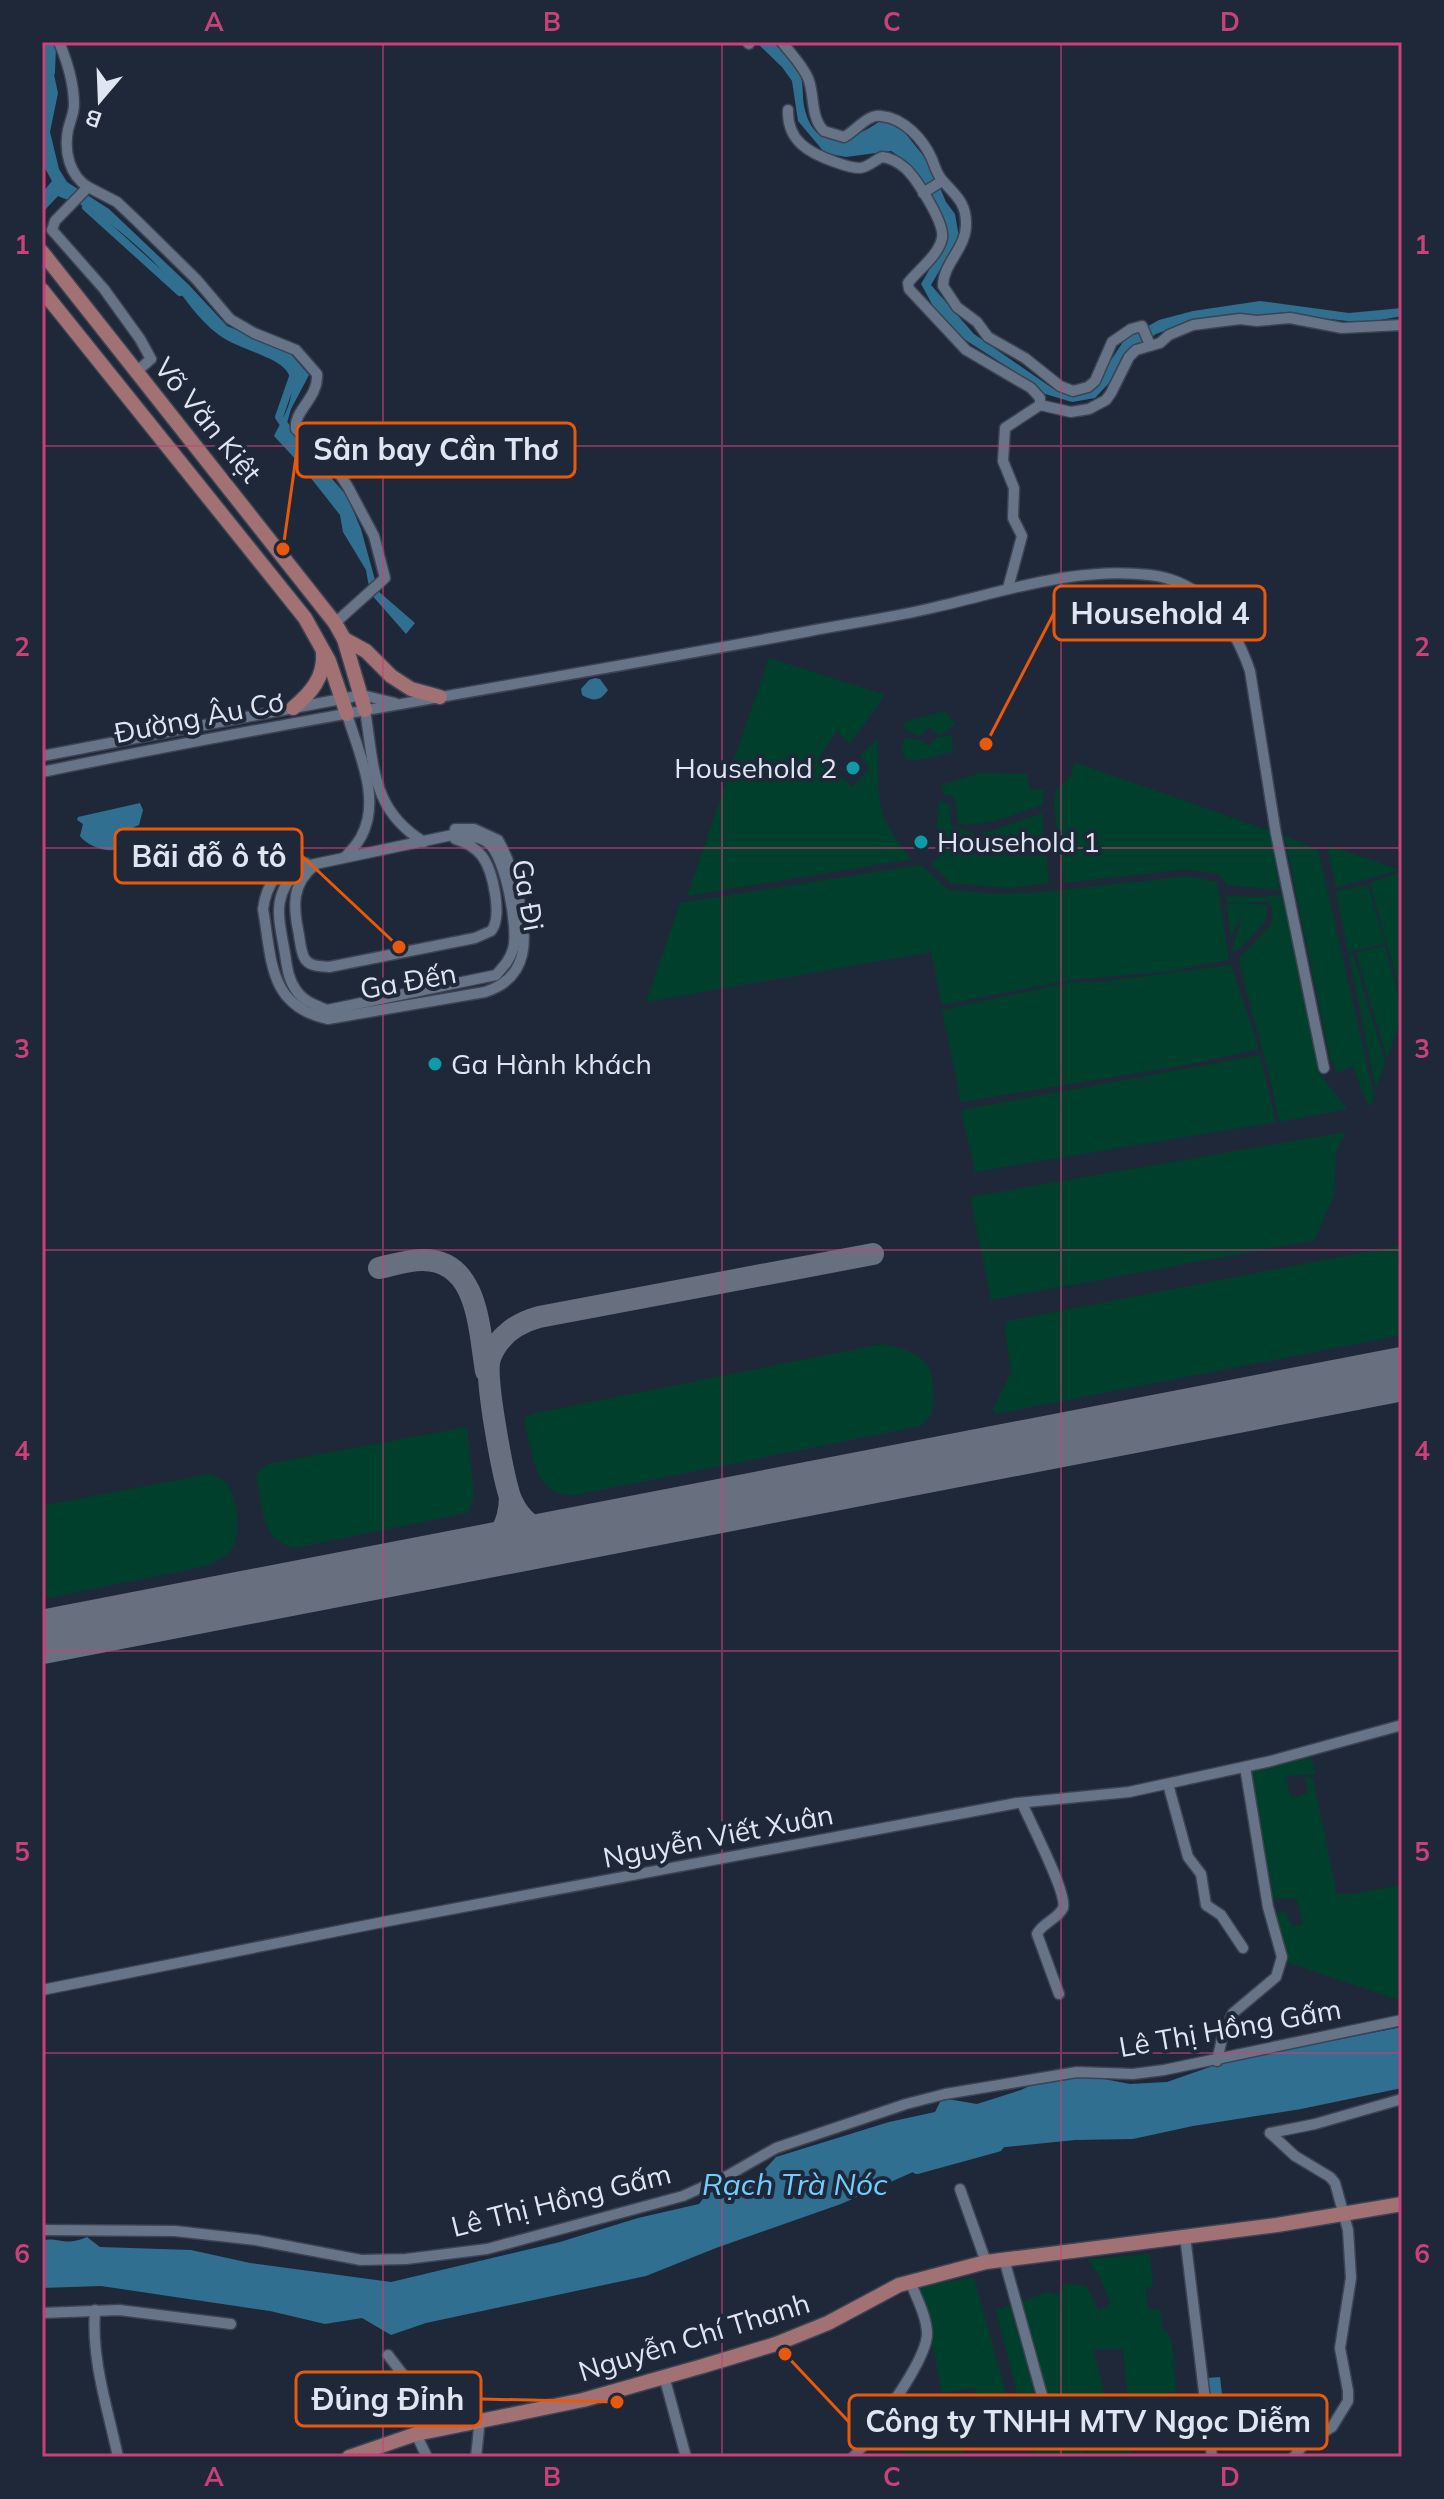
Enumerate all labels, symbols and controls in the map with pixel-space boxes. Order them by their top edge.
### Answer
text: A [204,5,224,38]
text: B [543,5,561,38]
text: C [883,5,901,38]
text: D [1220,5,1240,38]
north arrow [60,60,140,140]
text: B [82,103,105,135]
text: 1 [14,228,30,261]
text: 1 [1414,228,1430,261]
street label: Võ Văn Kiệt [147,350,270,489]
callout: Sân bay Cần Thơ [297,423,575,477]
text: Sân bay Cần Thơ [313,430,559,468]
callout: Household 4 [1054,586,1265,640]
text: Household 4 [1071,594,1249,632]
text: 2 [14,630,30,663]
text: 2 [1414,630,1430,663]
street label: Đường Âu Cơ [111,683,287,750]
place label: Household 2 [674,750,837,785]
marker: Household 2 [844,759,862,777]
place label: Household 1 [937,824,1100,859]
callout: Bãi đỗ ô tô [115,829,302,883]
marker: Household 1 [912,833,930,851]
text: Bãi đỗ ô tô [132,837,286,875]
street label: Ga Đi [505,856,552,933]
street label: Ga Đến [357,955,459,1006]
text: 3 [14,1032,30,1065]
text: 3 [1414,1032,1430,1065]
place label: Ga Hành khách [451,1046,652,1081]
marker: Ga Hành khách [426,1055,444,1073]
text: 4 [14,1434,30,1467]
text: 4 [1414,1434,1430,1467]
street label: Nguyễn Viết Xuân [600,1796,836,1875]
text: 5 [14,1835,30,1868]
text: 5 [1414,1835,1430,1868]
street label: Lê Thị Hồng Gấm [1116,1991,1344,2064]
street label: Lê Thị Hồng Gấm [448,2155,674,2244]
water label: Rạch Trà Nóc [702,2165,888,2203]
text: 6 [14,2237,30,2270]
text: 6 [1414,2237,1430,2270]
street label: Nguyễn Chí Thanh [574,2285,814,2388]
callout: Đủng Đỉnh [296,2372,481,2426]
text: Đủng Đỉnh [311,2380,464,2418]
callout: Công ty TNHH MTV Ngọc Diễm [849,2395,1327,2449]
text: Công ty TNHH MTV Ngọc Diễm [865,2402,1311,2440]
text: A [204,2460,224,2493]
text: B [543,2460,561,2493]
text: C [883,2460,901,2493]
text: D [1220,2460,1240,2493]

